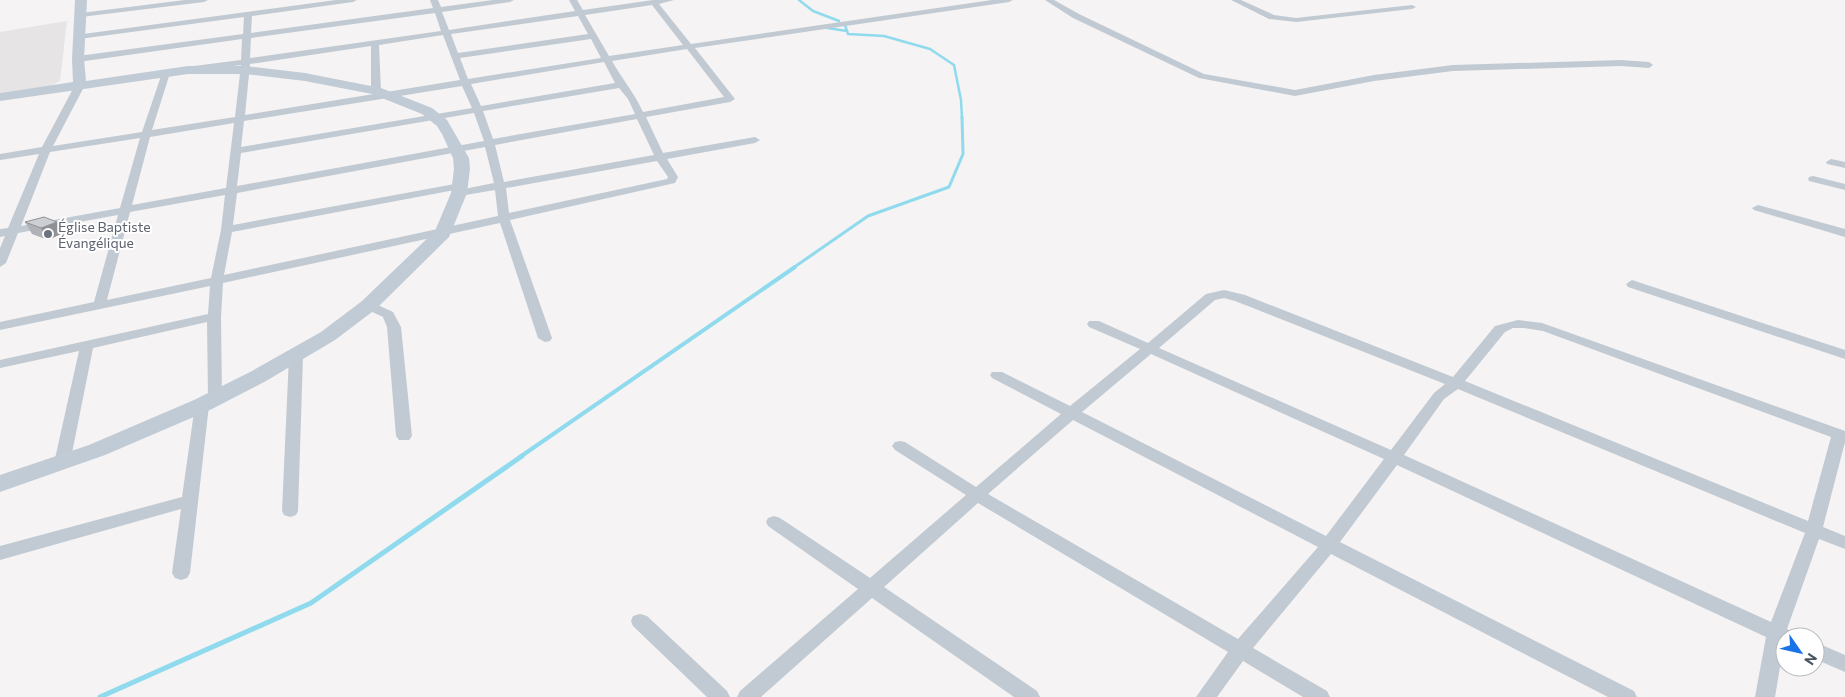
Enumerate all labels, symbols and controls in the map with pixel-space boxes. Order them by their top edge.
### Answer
place label: Église Baptiste Évangélique [58,218,151,251]
marker: Église Baptiste Évangélique [42,228,54,240]
north arrow [1775,627,1825,677]
text: N [1801,650,1821,669]

